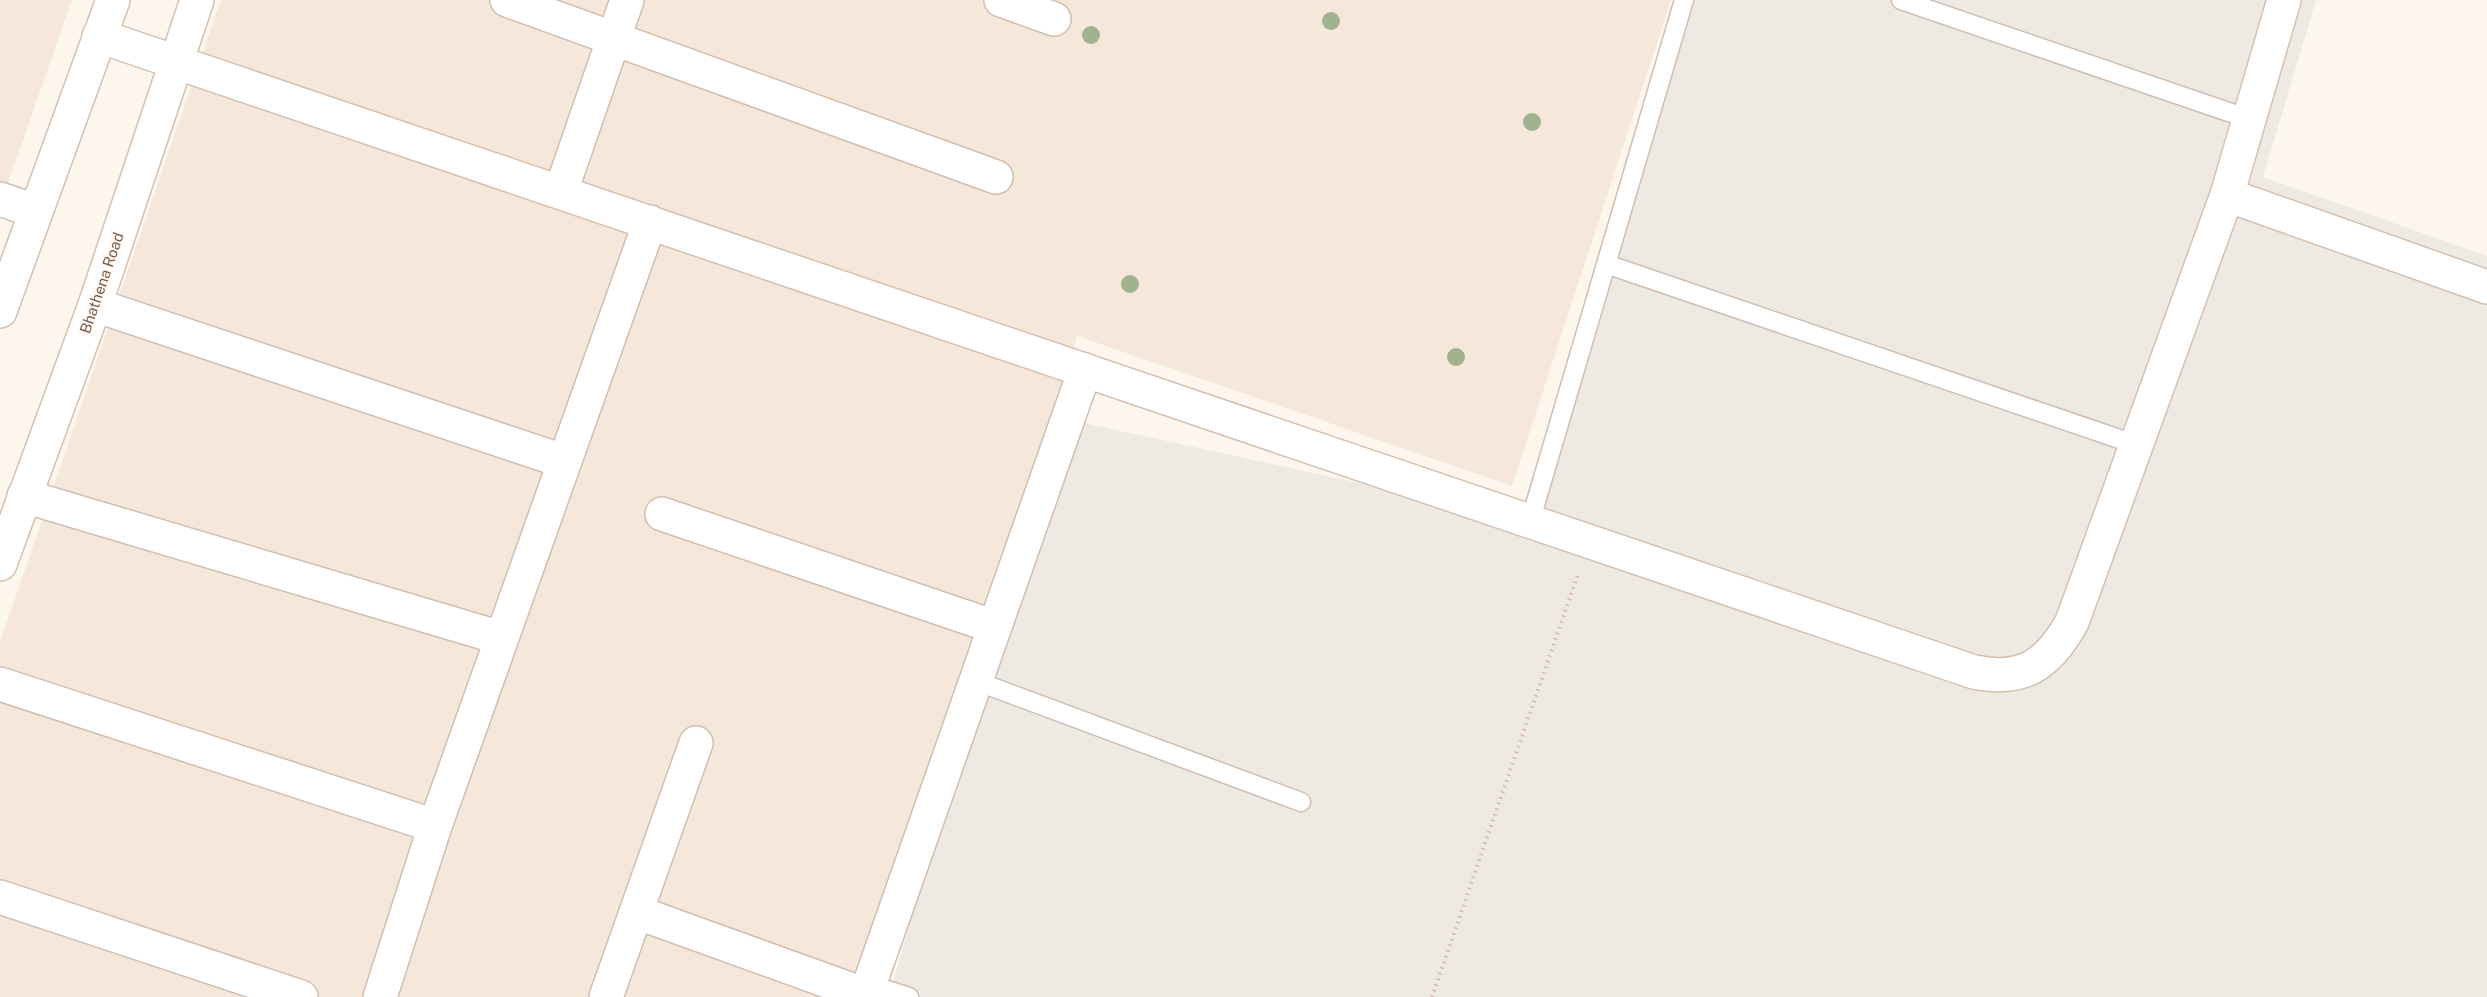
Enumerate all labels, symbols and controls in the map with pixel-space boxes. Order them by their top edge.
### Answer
street label: Bhathena Road [76,230,127,336]

